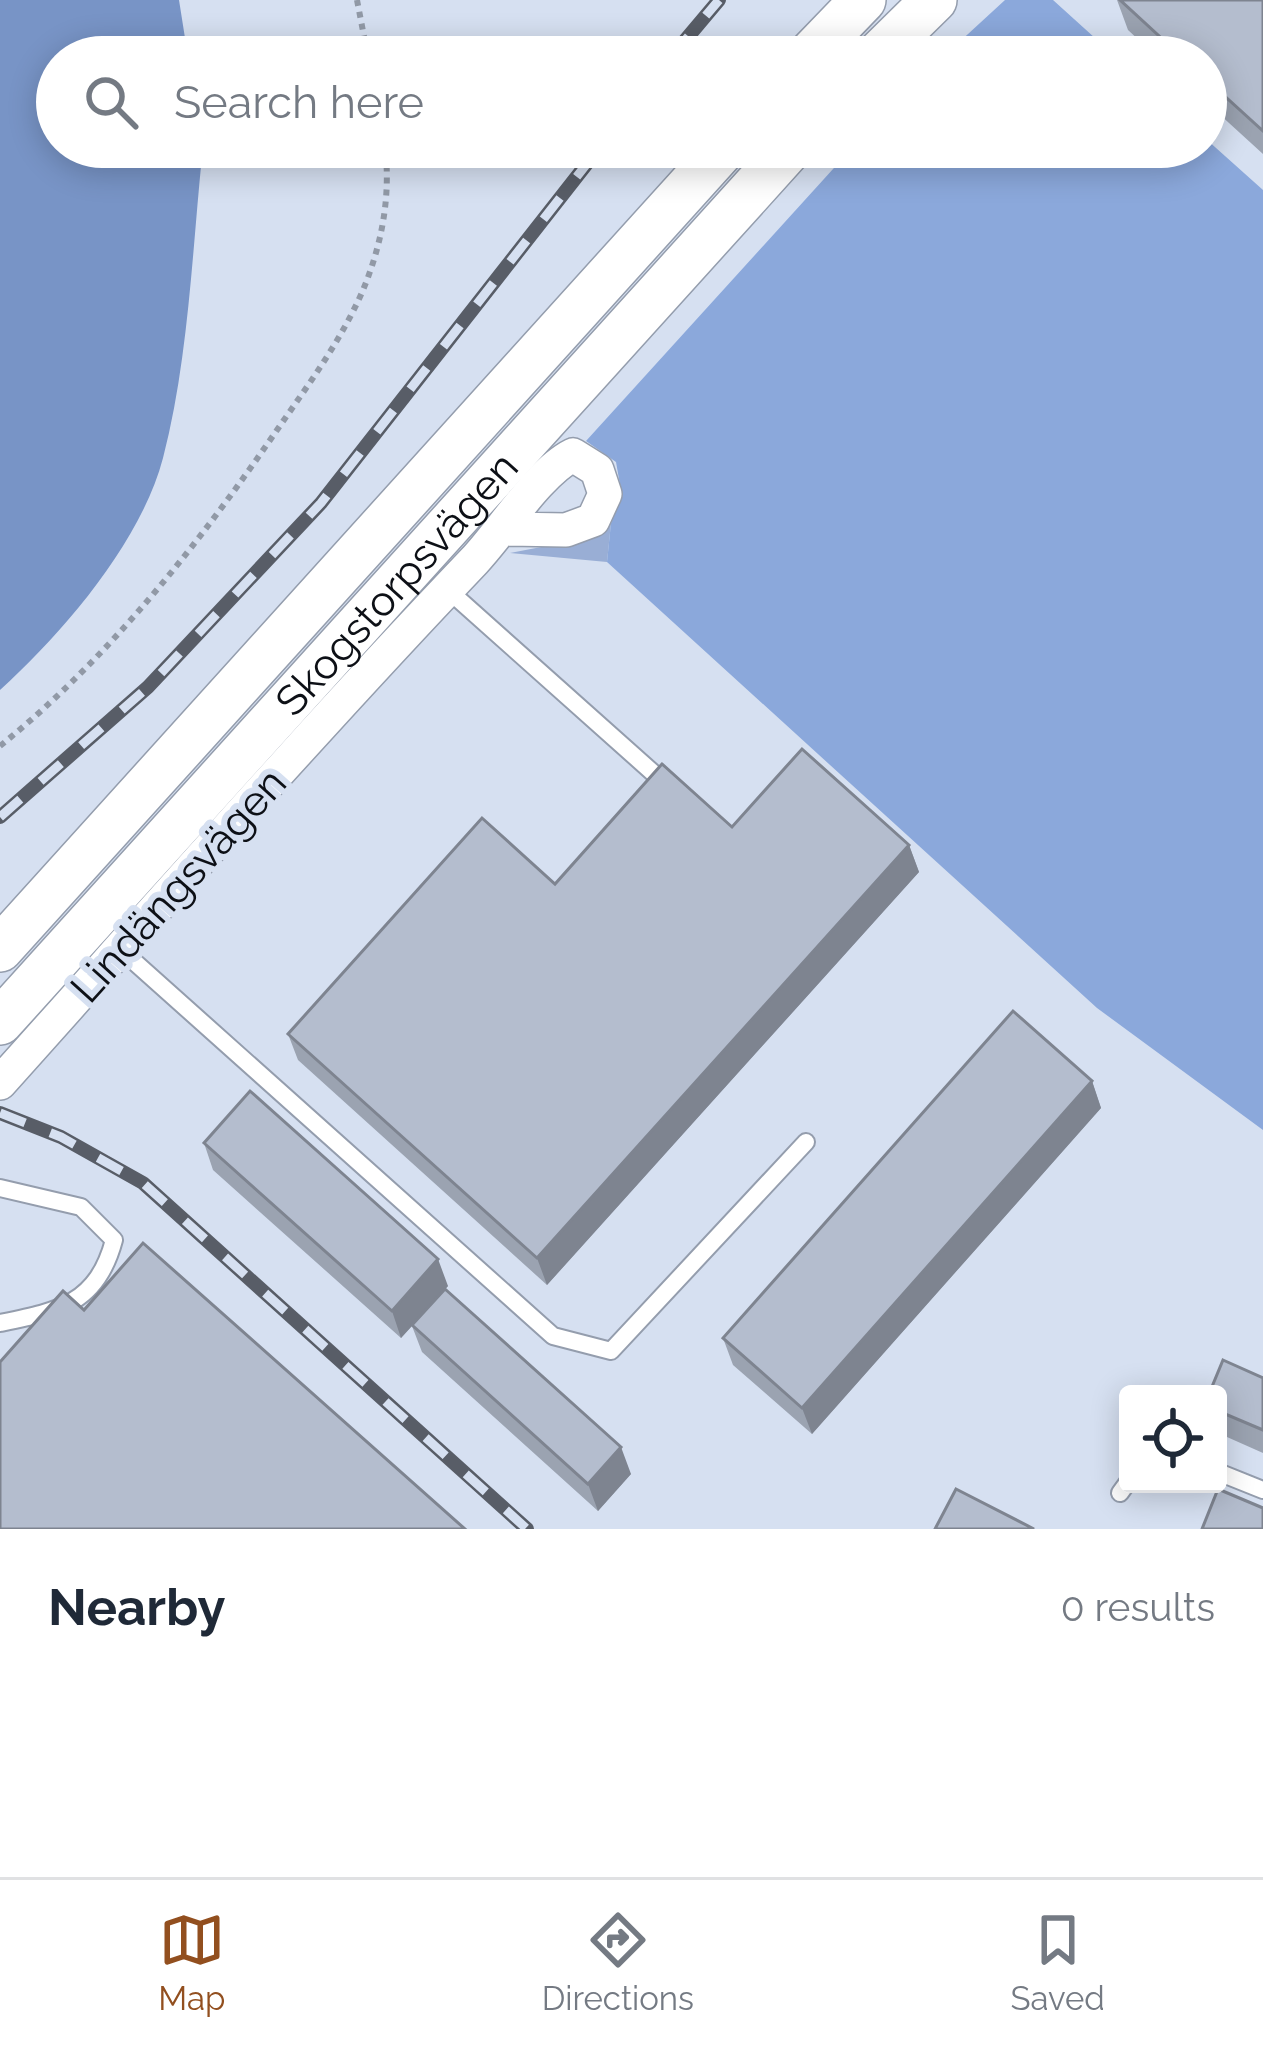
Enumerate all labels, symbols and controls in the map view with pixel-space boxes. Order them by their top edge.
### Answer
search box [36,36,1227,168]
icon: search [78,69,144,135]
text: Search here [174,76,424,129]
street label: Skogstorpsvägen [266,443,528,725]
street label: Lindängsvägen [61,758,296,1012]
map controls [1119,1385,1227,1493]
button: locate [1119,1385,1227,1493]
text: Nearby [48,1577,225,1637]
text: 0 results [1061,1584,1215,1630]
tab: Map [158,1907,225,2018]
tab: Directions [542,1907,694,2018]
tab: Saved [1010,1907,1105,2018]

